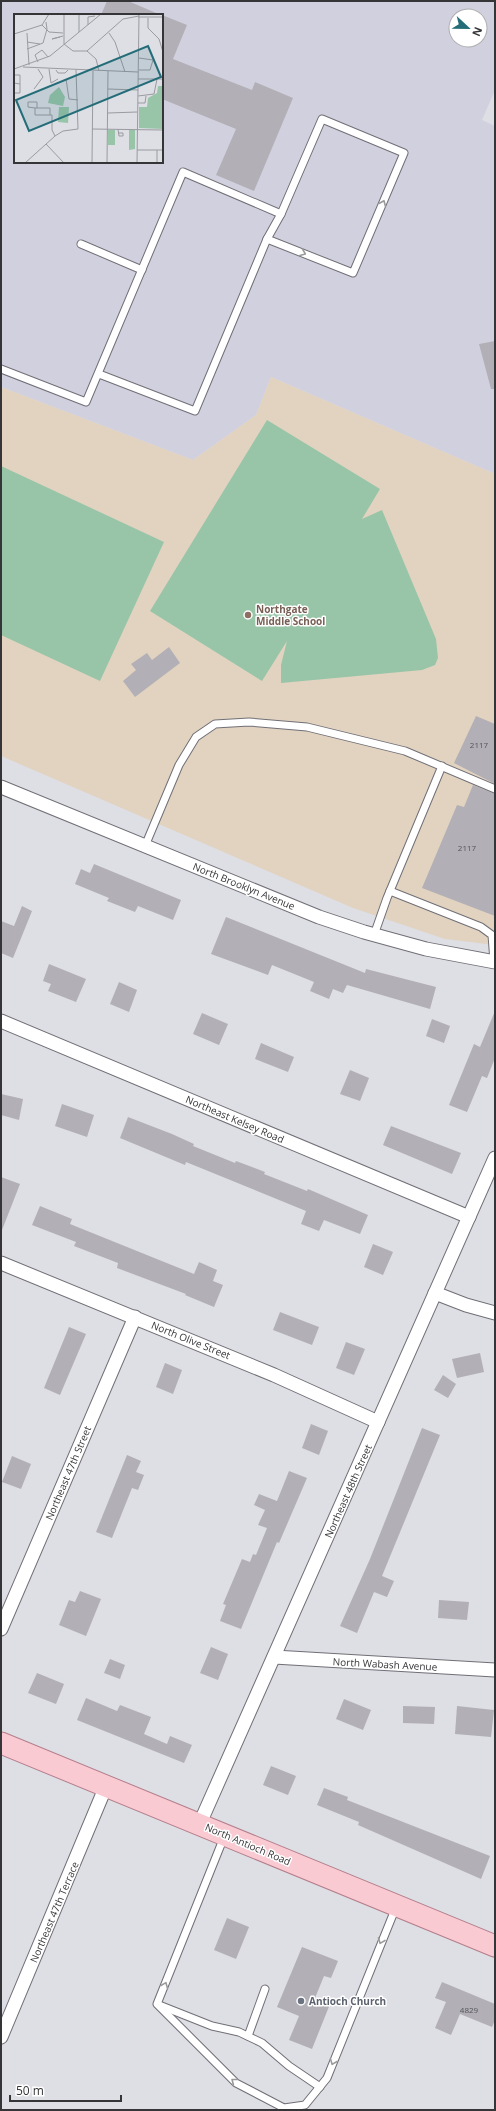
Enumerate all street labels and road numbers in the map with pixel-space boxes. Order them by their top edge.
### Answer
street label: North Brooklyn Avenue [191,859,297,913]
street label: Northeast Kelsey Road [184,1092,286,1146]
street label: North Olive Street [149,1318,233,1362]
street label: Northeast 47th Street [42,1423,94,1522]
street label: Northeast 48th Street [321,1442,375,1540]
street label: North Wabash Avenue [332,1654,438,1674]
street label: North Antioch Road [203,1820,293,1868]
street label: Northeast 47th Terrace [26,1859,82,1965]

